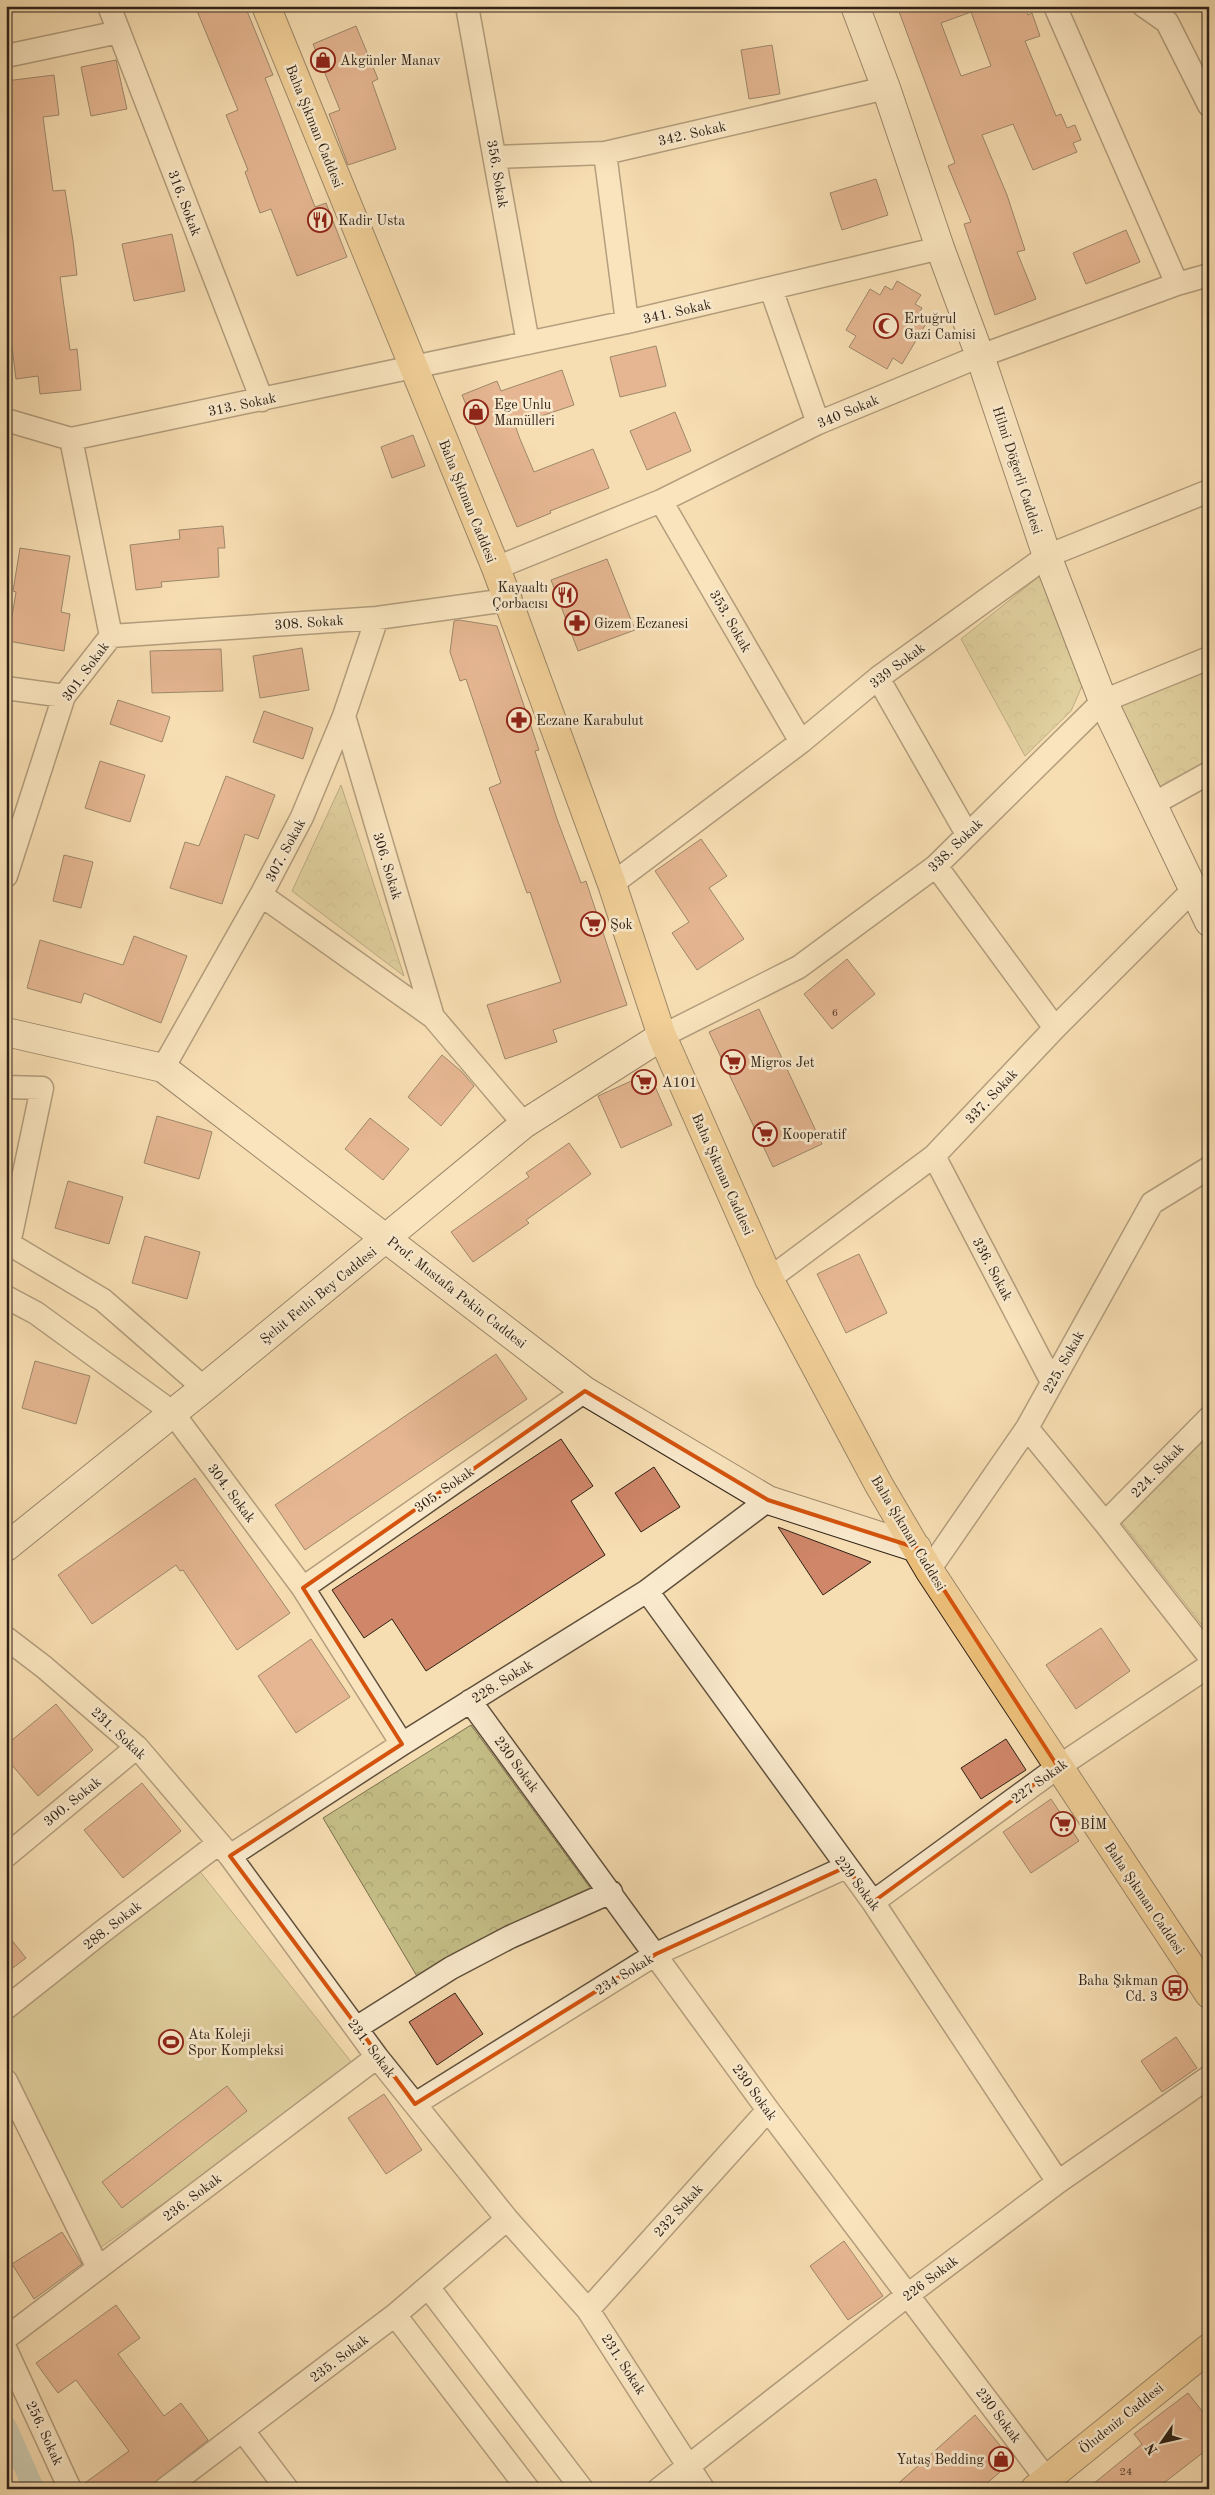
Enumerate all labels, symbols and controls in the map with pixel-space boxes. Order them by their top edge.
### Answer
shop icon: Akgünler Manav [310,47,336,73]
place label: Akgünler Manav [340,54,441,68]
street label: Baha Şıkman Caddesi [283,63,345,190]
street label: 342. Sokak [657,119,728,149]
street label: 356. Sokak [484,139,510,210]
street label: 316. Sokak [165,168,203,238]
restaurant icon: Kadir Usta [307,207,333,233]
place label: Kadir Usta [338,214,405,228]
street label: 341. Sokak [642,297,713,327]
place label: Ertuğrul Gazi Camisi [904,312,976,342]
mosque icon: Ertuğrul Gazi Camisi [873,313,899,339]
street label: 313. Sokak [207,391,278,419]
street label: 340 Sokak [816,393,881,431]
place label: Ege Unlu Mamülleri [494,398,555,428]
shop icon: Ege Unlu Mamülleri [463,399,489,425]
street label: Hilmi Döğerli Caddesi [990,405,1044,536]
street label: Baha Şıkman Caddesi [436,438,498,565]
place label: Kayaaltı Çorbacısı [492,581,548,611]
restaurant icon: Kayaaltı Çorbacısı [552,582,578,608]
street label: 353. Sokak [707,588,754,655]
pharmacy icon: Gizem Eczanesi [564,610,590,636]
street label: 308. Sokak [274,614,344,632]
place label: Gizem Eczanesi [594,617,688,631]
street label: 301. Sokak [60,639,112,704]
street label: 339 Sokak [867,641,928,691]
pharmacy icon: Eczane Karabulut [506,707,532,733]
place label: Eczane Karabulut [536,714,644,728]
street label: 307. Sokak [263,817,308,884]
street label: 338. Sokak [926,817,985,875]
street label: 306. Sokak [370,831,404,901]
supermarket icon: Şok [580,911,606,937]
place label: Şok [610,918,633,932]
house number: 6 [832,1008,838,1019]
supermarket icon: Migros Jet [720,1049,746,1075]
place label: Migros Jet [750,1056,815,1070]
street label: 337. Sokak [963,1067,1020,1127]
supermarket icon: A101 [631,1069,657,1095]
place label: A101 [662,1076,697,1090]
street label: Baha Şıkman Caddesi [689,1111,755,1238]
supermarket icon: Kooperatif [752,1121,778,1147]
place label: Kooperatif [782,1128,847,1142]
street label: Prof. Mustafa Pekin Caddesi [384,1234,529,1351]
street label: 336. Sokak [970,1236,1015,1303]
street label: Şehit Fethi Bey Caddesi [258,1245,380,1347]
street label: 225. Sokak [1041,1329,1087,1396]
street label: 224. Sokak [1129,1441,1187,1500]
street label: 304. Sokak [205,1462,258,1525]
street label: 305. Sokak [412,1464,477,1515]
street label: Baha Şıkman Caddesi [868,1474,948,1594]
street label: 228. Sokak [469,1658,536,1706]
street label: 231. Sokak [88,1705,148,1762]
street label: 230 Sokak [491,1734,541,1795]
street label: 227 Sokak [1009,1757,1070,1807]
street label: 300. Sokak [41,1775,104,1829]
supermarket icon: BİM [1050,1811,1076,1837]
place label: BİM [1080,1815,1107,1832]
street label: Baha Şıkman Caddesi [1102,1840,1187,1957]
street label: 229 Sokak [832,1853,882,1914]
street label: 288. Sokak [81,1899,144,1953]
street label: 234 Sokak [593,1952,656,1998]
place label: Baha Şıkman Cd. 3 [1078,1974,1158,2004]
bus stop icon: Baha Şıkman Cd. 3 [1162,1975,1188,2001]
street label: 231. Sokak [345,2017,398,2080]
place label: Ata Koleji Spor Kompleksi [188,2028,284,2058]
sports icon: Ata Koleji Spor Kompleksi [158,2029,184,2055]
street label: 230 Sokak [729,2062,779,2123]
street label: 236. Sokak [161,2171,224,2224]
street label: 232 Sokak [652,2182,706,2240]
street label: 226 Sokak [900,2254,961,2304]
street label: 235. Sokak [308,2332,371,2385]
street label: 231. Sokak [598,2332,648,2397]
street label: Öludeniz Caddesi [1075,2378,1166,2457]
street label: 230 Sokak [973,2385,1023,2446]
street label: 256. Sokak [23,2399,65,2468]
north arrow [1138,2418,1188,2468]
text: N [1143,2440,1161,2457]
shop icon: Yataş Bedding [988,2446,1014,2472]
place label: Yataş Bedding [896,2453,984,2467]
house number: 24 [1120,2467,1132,2478]

